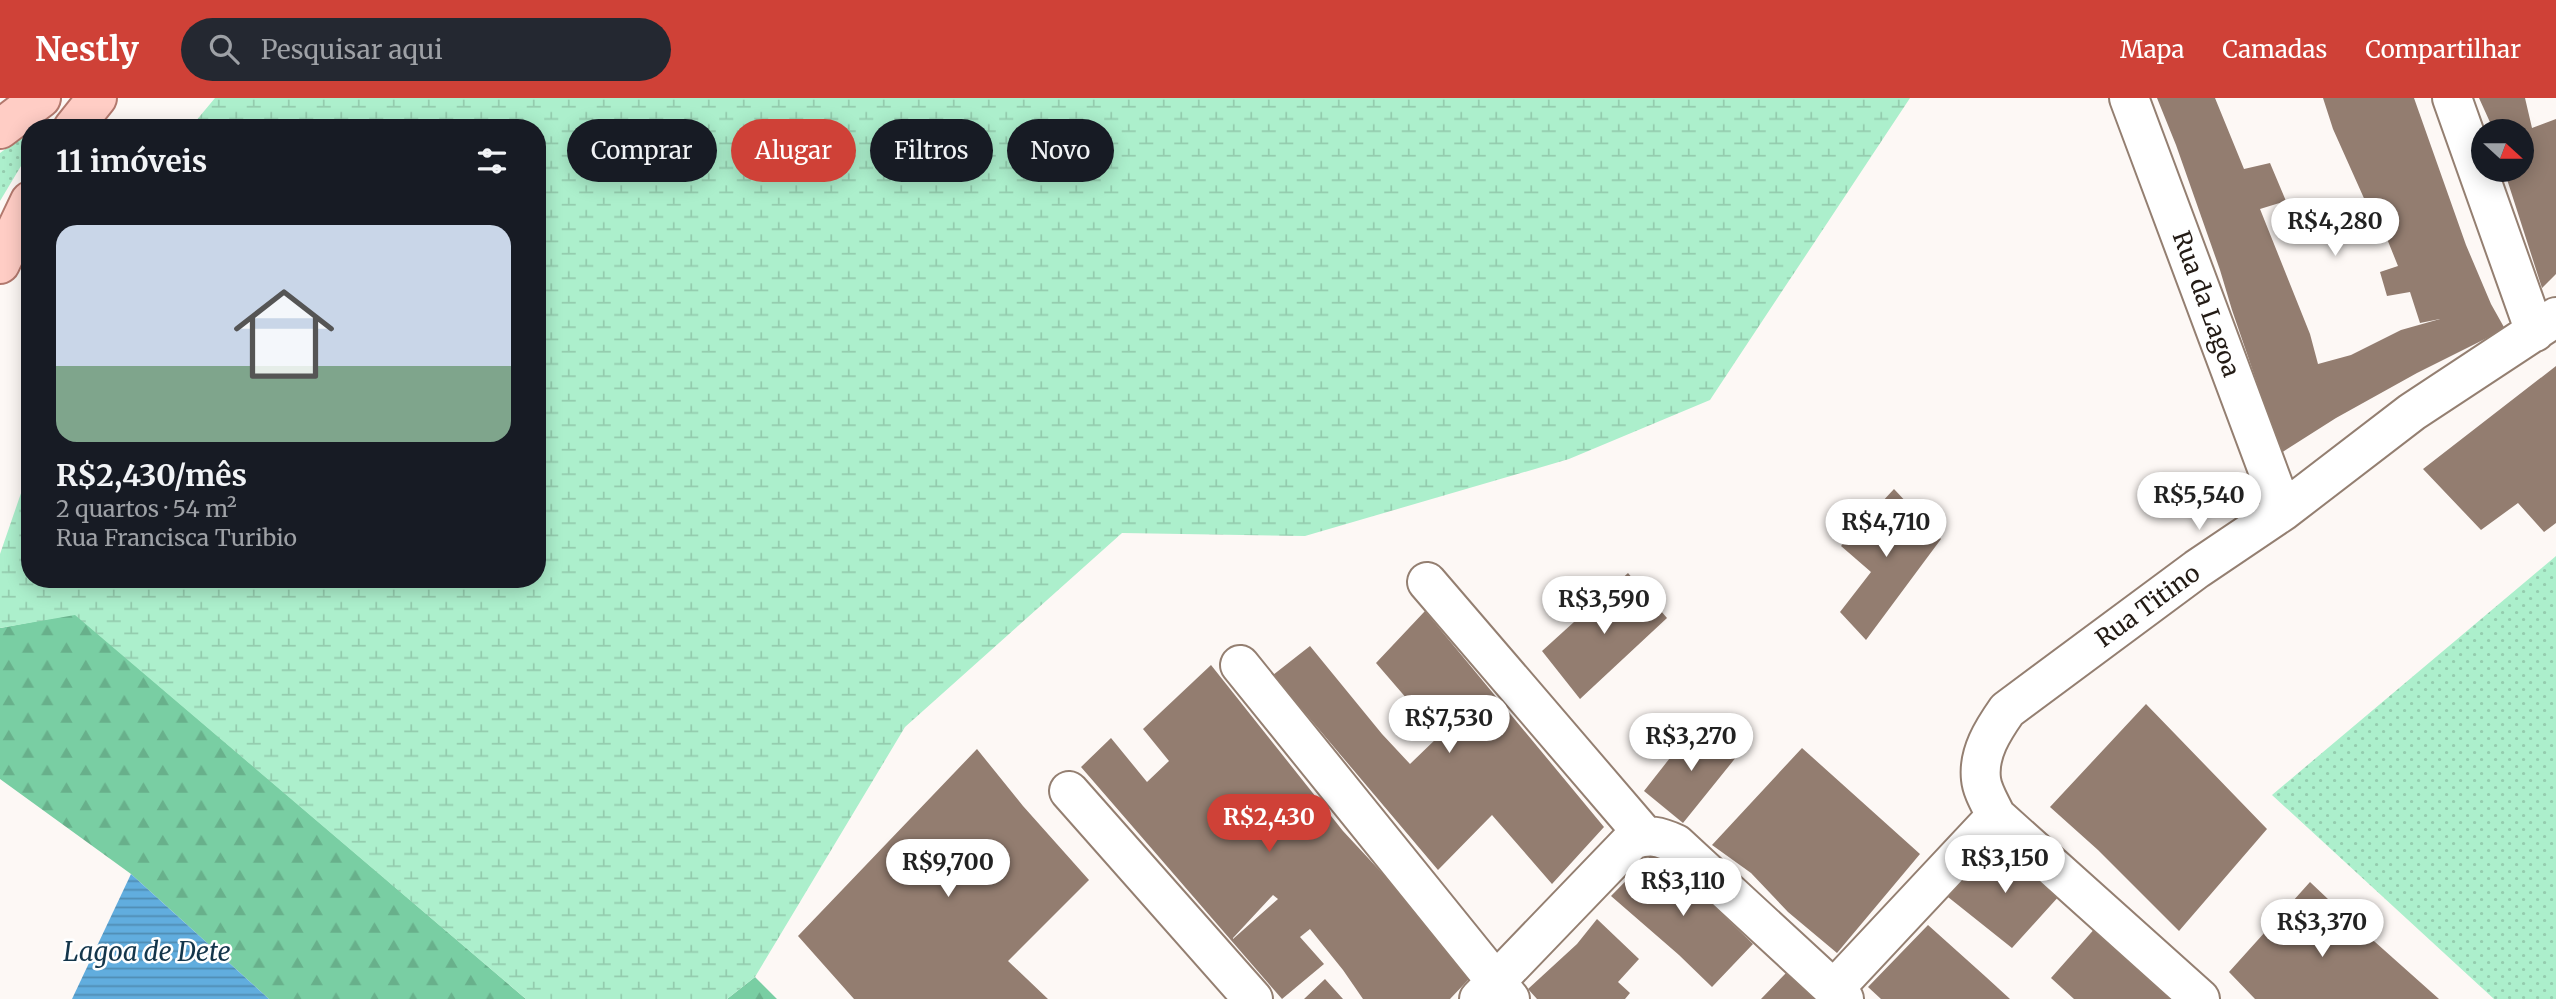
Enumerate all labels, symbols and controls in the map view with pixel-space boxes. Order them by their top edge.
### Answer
search box [181,18,671,81]
text: Nestly [35,29,139,70]
icon: search [205,30,243,68]
text: Pesquisar aqui [261,33,443,66]
text: Mapa [2120,34,2184,65]
text: Camadas [2222,34,2327,65]
text: Compartilhar [2365,34,2521,65]
chip: Comprar [567,119,717,182]
chip: Alugar [731,119,856,182]
chip: Filtros [870,119,993,182]
chip: Novo [1007,119,1114,182]
north arrow [2471,119,2534,182]
map controls [2471,119,2534,182]
text: 11 imóveis [56,142,207,180]
icon: filters [473,142,511,180]
pin: R$4,280 [2270,198,2400,258]
text: R$4,280 [2287,206,2383,235]
street label: Rua da Lagoa [2166,227,2247,381]
icon: home [221,271,347,397]
text: R$2,430/mês [56,456,247,494]
pin: R$5,540 [2134,472,2264,532]
text: R$5,540 [2153,480,2245,509]
text: 2 quartos · 54 m² [56,494,237,523]
pin: R$4,710 [1821,500,1951,559]
text: R$4,710 [1841,507,1931,536]
text: Rua Francisca Turibio [56,523,297,552]
street label: Rua Titino [2090,557,2206,654]
pin: R$3,590 [1539,576,1669,636]
text: R$3,590 [1558,584,1650,613]
pin: R$7,530 [1384,696,1514,755]
text: R$7,530 [1405,703,1493,732]
pin: R$3,270 [1626,714,1756,773]
text: R$3,270 [1645,721,1737,750]
pin: R$2,430 [1204,794,1334,854]
text: R$2,430 [1223,802,1315,831]
pin: R$3,150 [1940,836,2070,895]
pin: R$9,700 [883,840,1013,899]
text: R$3,150 [1961,843,2049,872]
text: R$9,700 [902,847,994,876]
pin: R$3,110 [1618,858,1748,918]
text: R$3,110 [1641,866,1725,895]
pin: R$3,370 [2257,900,2387,959]
text: R$3,370 [2277,907,2367,936]
water label: Lagoa de Dete [63,935,231,968]

